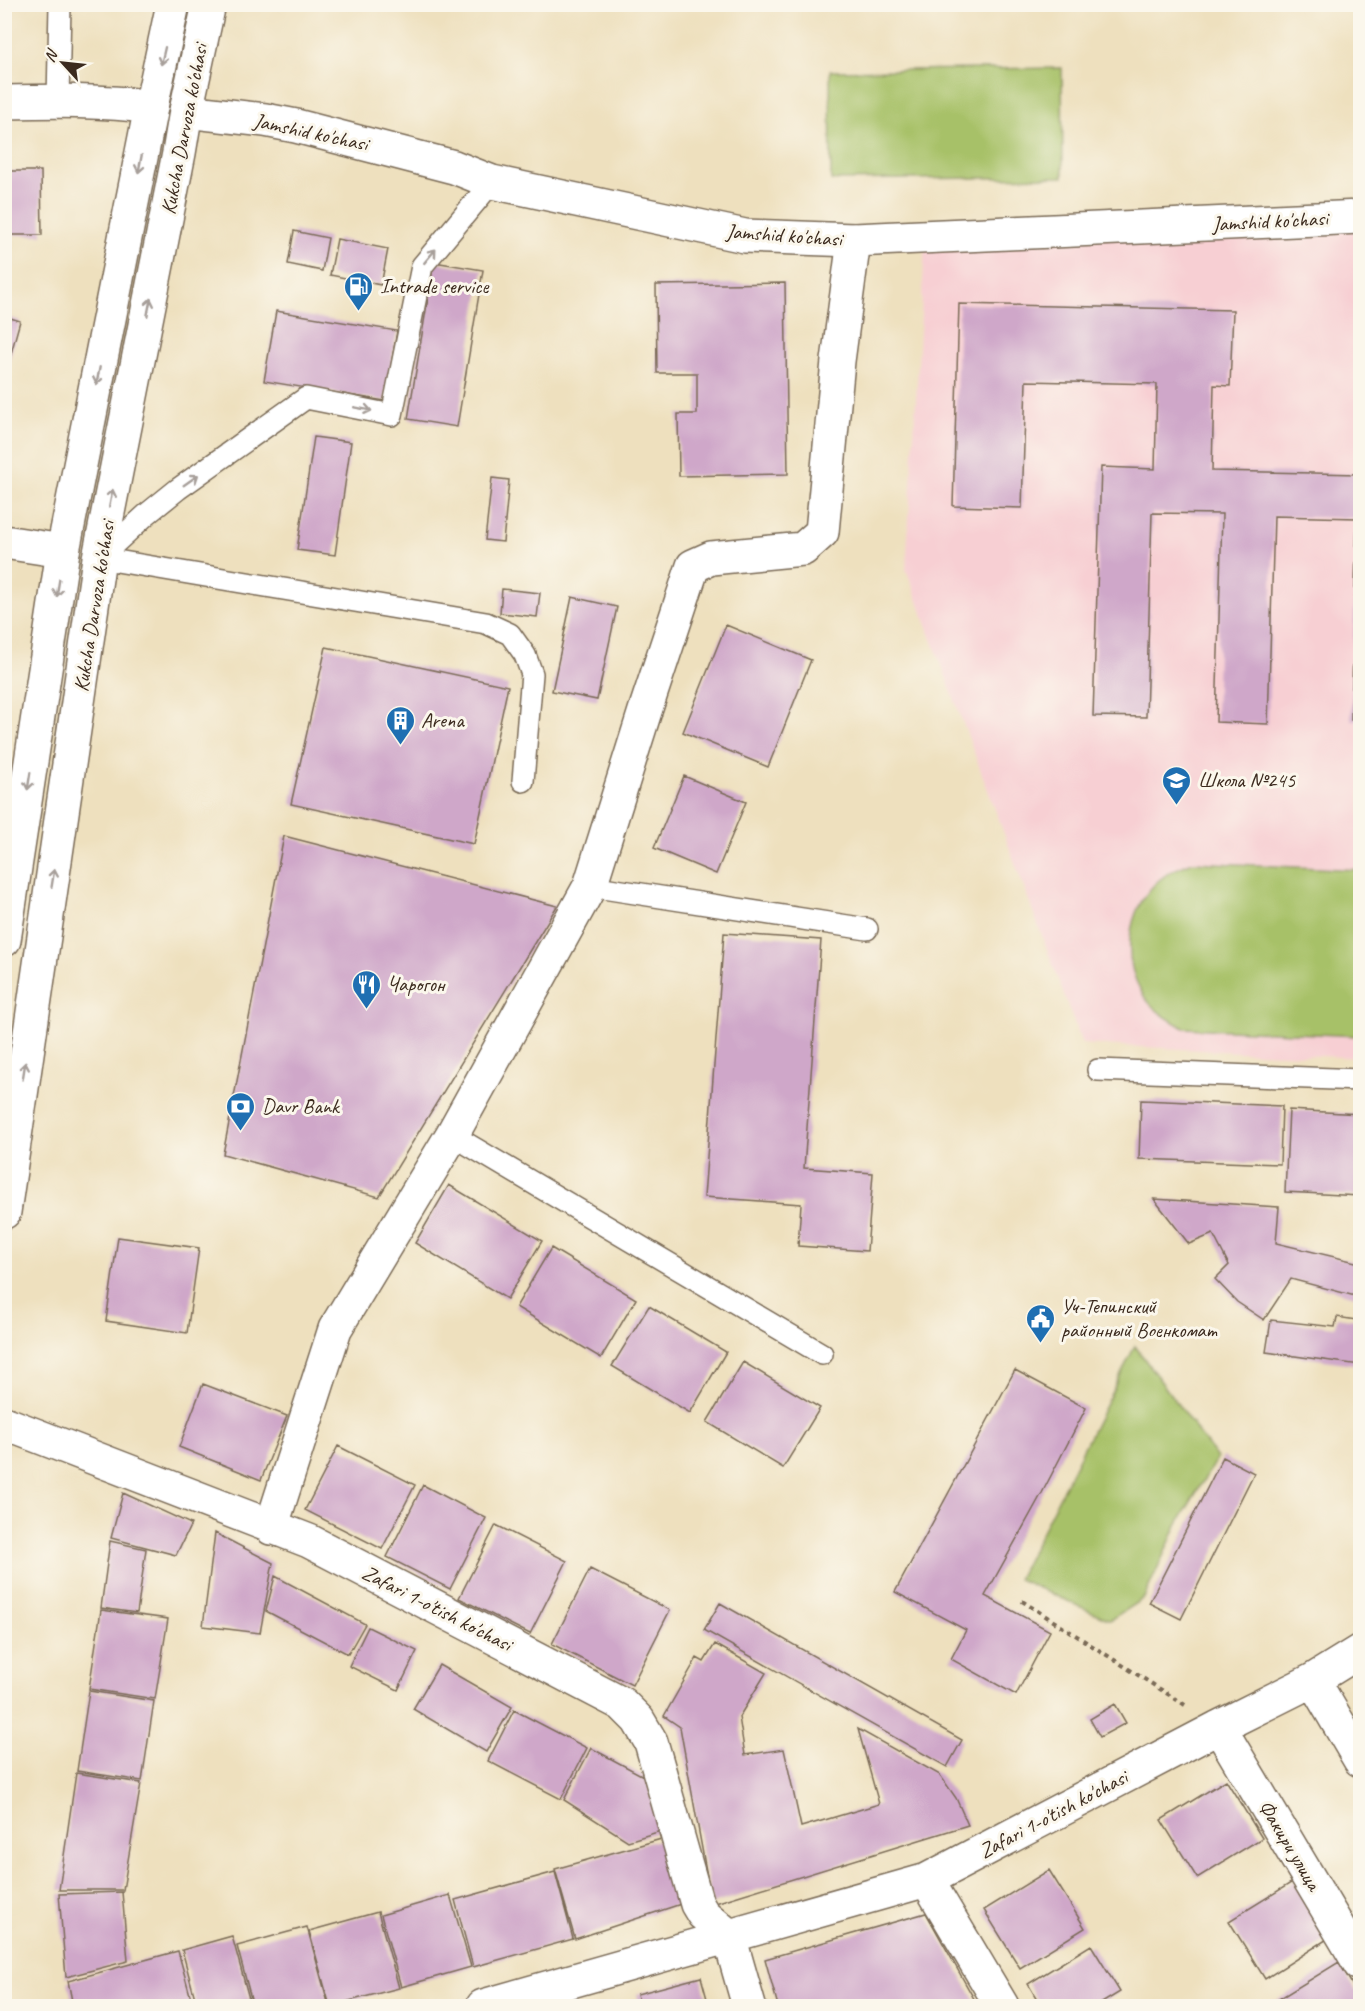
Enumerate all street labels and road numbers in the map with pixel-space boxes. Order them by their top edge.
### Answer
street label: Kukcha Darvoza ko'chasi [155,39,214,216]
street label: Jamshid ko'chasi [251,107,373,157]
street label: Jamshid ko'chasi [1210,205,1332,237]
street label: Jamshid ko'chasi [724,218,846,252]
street label: Kukcha Darvoza ko'chasi [68,516,121,693]
street label: Zafari 1-o'tish ko'chasi [358,1559,519,1658]
street label: Zafari 1-o'tish ko'chasi [974,1762,1134,1864]
street label: Факири улица [1253,1795,1328,1897]

